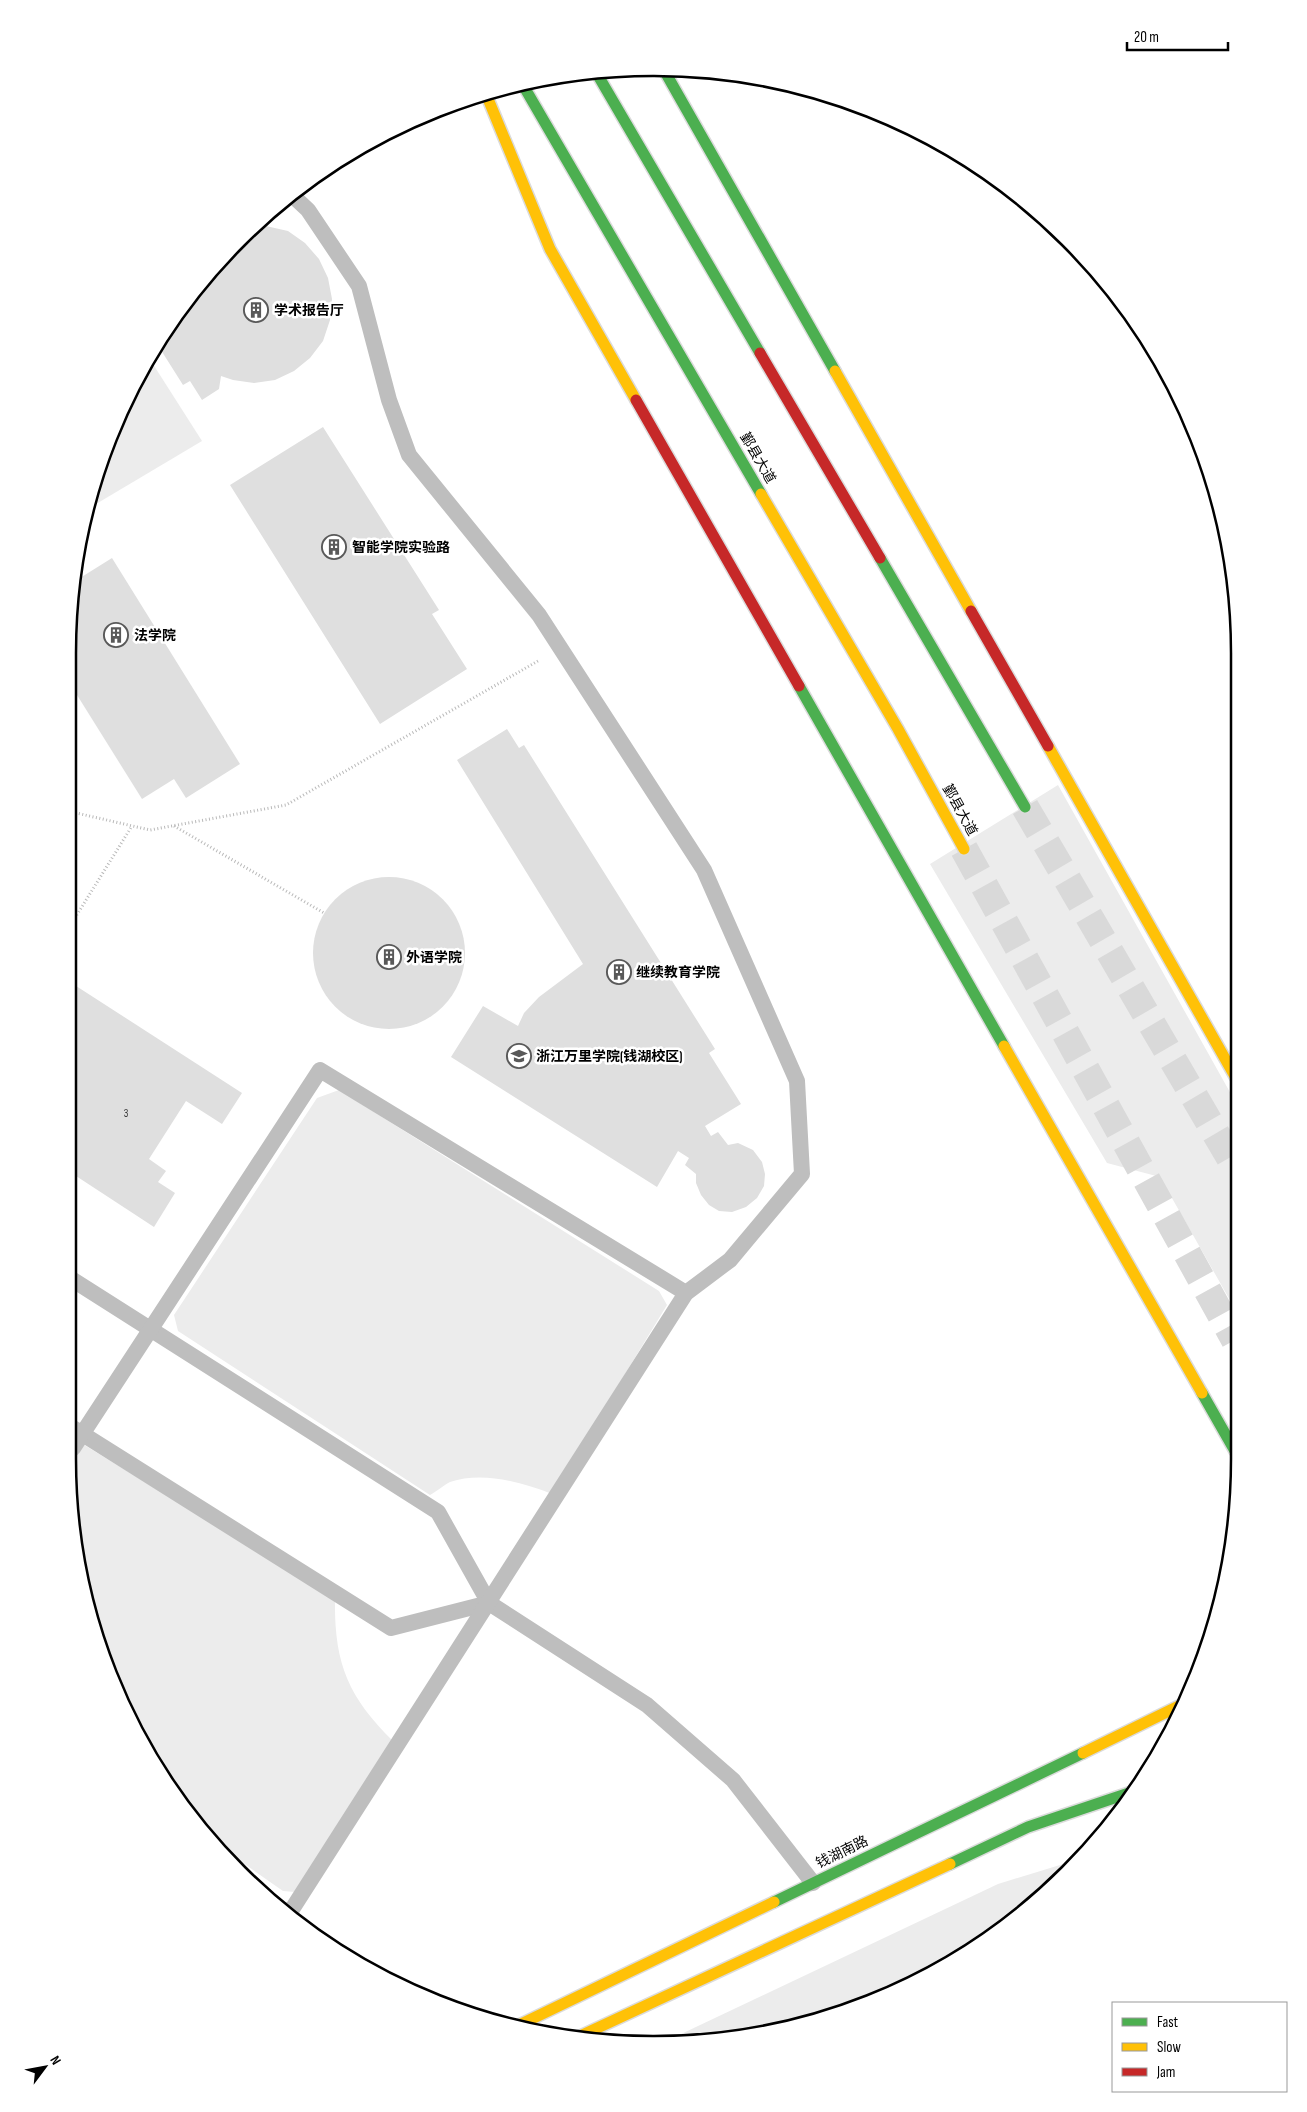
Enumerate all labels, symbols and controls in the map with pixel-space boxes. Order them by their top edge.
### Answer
scale bar [1127,20,1228,52]
text: 20 m [1134,28,1159,47]
building icon: 学术报告厅 [243,297,269,323]
place label: 学术报告厅 [274,302,344,319]
street label: 鄞县大道 [737,430,779,486]
building icon: 智能学院实验路 [321,534,347,560]
place label: 智能学院实验路 [352,539,450,556]
building icon: 法学院 [103,622,129,648]
place label: 法学院 [134,627,176,644]
street label: 鄞县大道 [939,781,981,839]
building icon: 外语学院 [376,944,402,970]
place label: 外语学院 [406,949,462,966]
building icon: 继续教育学院 [606,959,632,985]
place label: 继续教育学院 [636,964,720,981]
school or university icon: 浙江万里学院(钱湖校区) [506,1043,532,1069]
place label: 浙江万里学院(钱湖校区) [536,1048,682,1065]
house number: 3 [124,1107,129,1120]
street label: 钱湖南路 [813,1832,871,1872]
legend [1112,2002,1287,2092]
text: Fast [1157,2013,1179,2032]
text: Slow [1157,2038,1181,2057]
north arrow [20,2042,70,2092]
text: N [46,2053,65,2068]
text: Jam [1156,2063,1175,2082]

